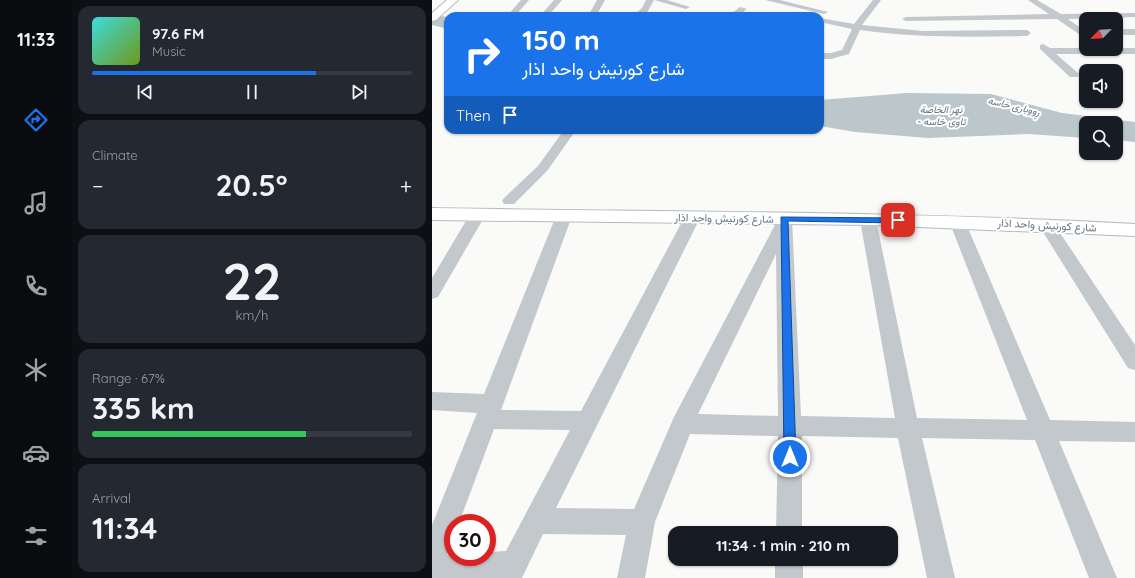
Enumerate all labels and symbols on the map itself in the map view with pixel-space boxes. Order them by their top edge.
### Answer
north arrow [1079,12,1123,56]
water label: ڕووباری خاسە [986,94,1042,120]
water label: نهر الخاصة - ئاوی خاسە [917,103,966,128]
pin [881,203,915,237]
street label: شارع كورنيش واحد اذار [673,210,774,227]
street label: شارع كورنيش واحد اذار [996,215,1097,236]
position arrow [769,436,811,478]
speed limit sign: 30 [444,514,496,566]

